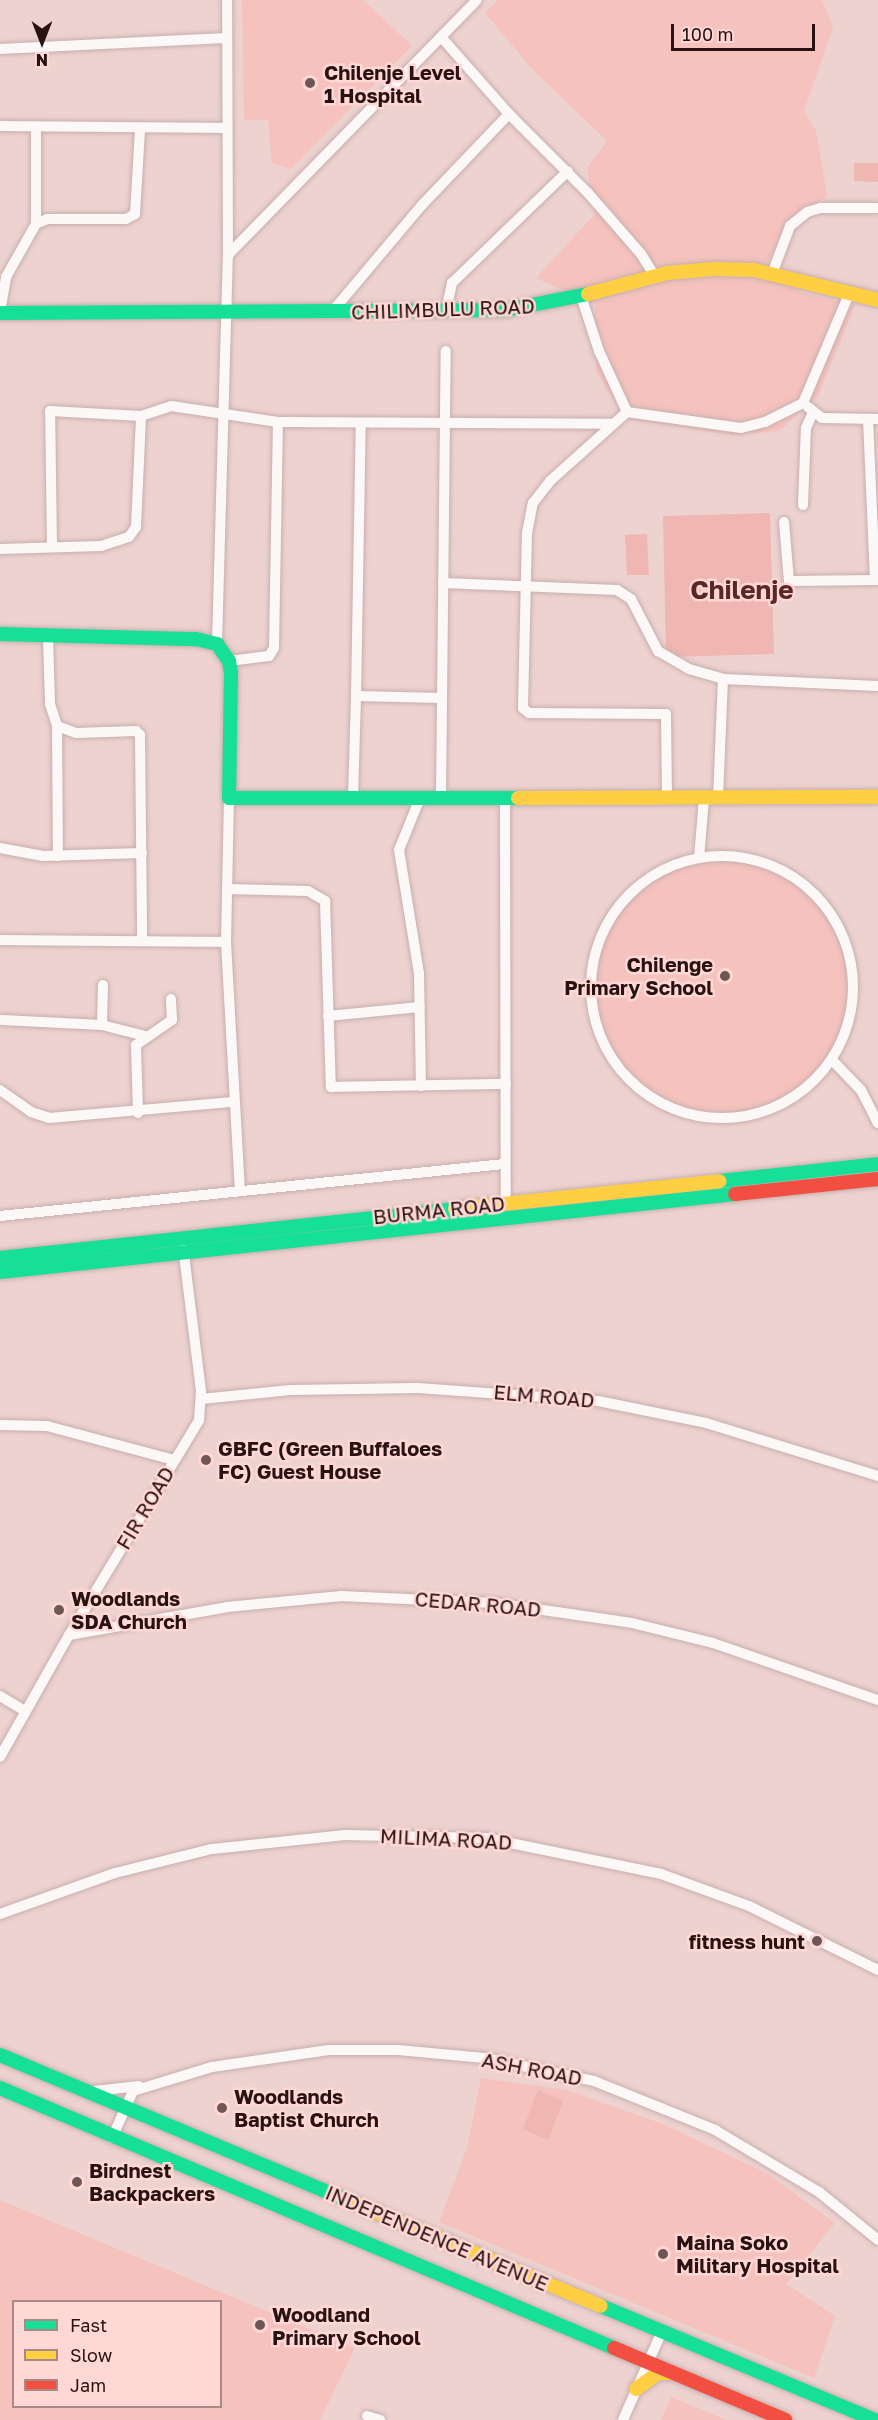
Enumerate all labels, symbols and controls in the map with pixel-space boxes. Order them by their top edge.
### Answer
north arrow [12,12,72,72]
scale bar [674,12,818,50]
text: 100 m [682,23,733,45]
text: N [36,50,48,70]
place label: Chilenje Level 1 Hospital [324,60,461,107]
marker: Chilenje Level 1 Hospital [301,74,319,92]
street label: CHILIMBULU ROAD [351,294,535,324]
district label: Chilenje [690,574,794,606]
place label: Chilenge Primary School [564,952,713,999]
marker: Chilenge Primary School [718,969,732,983]
street label: BURMA ROAD [372,1191,506,1229]
street label: ELM ROAD [493,1380,595,1412]
place label: GBFC (Green Buffaloes FC) Guest House [218,1436,442,1483]
marker: GBFC (Green Buffaloes FC) Guest House [199,1453,213,1467]
street label: FIR ROAD [111,1462,179,1554]
place label: Woodlands SDA Church [71,1586,187,1633]
street label: CEDAR ROAD [414,1587,542,1621]
marker: Woodlands SDA Church [52,1603,66,1617]
street label: MILIMA ROAD [379,1824,513,1854]
place label: fitness hunt [689,1929,805,1953]
marker: fitness hunt [810,1934,824,1948]
street label: ASH ROAD [480,2048,584,2090]
place label: Woodlands Baptist Church [234,2084,379,2131]
marker: Woodlands Baptist Church [215,2101,229,2115]
place label: Birdnest Backpackers [89,2158,215,2205]
marker: Birdnest Backpackers [70,2175,84,2189]
street label: INDEPENDENCE AVENUE [322,2180,552,2296]
place label: Maina Soko Military Hospital [676,2230,839,2277]
marker: Maina Soko Military Hospital [654,2245,672,2263]
legend [12,2300,222,2408]
place label: Woodland Primary School [272,2302,421,2349]
text: Fast [70,2314,107,2336]
marker: Woodland Primary School [253,2318,267,2332]
text: Slow [70,2344,112,2366]
text: Jam [70,2374,106,2396]

